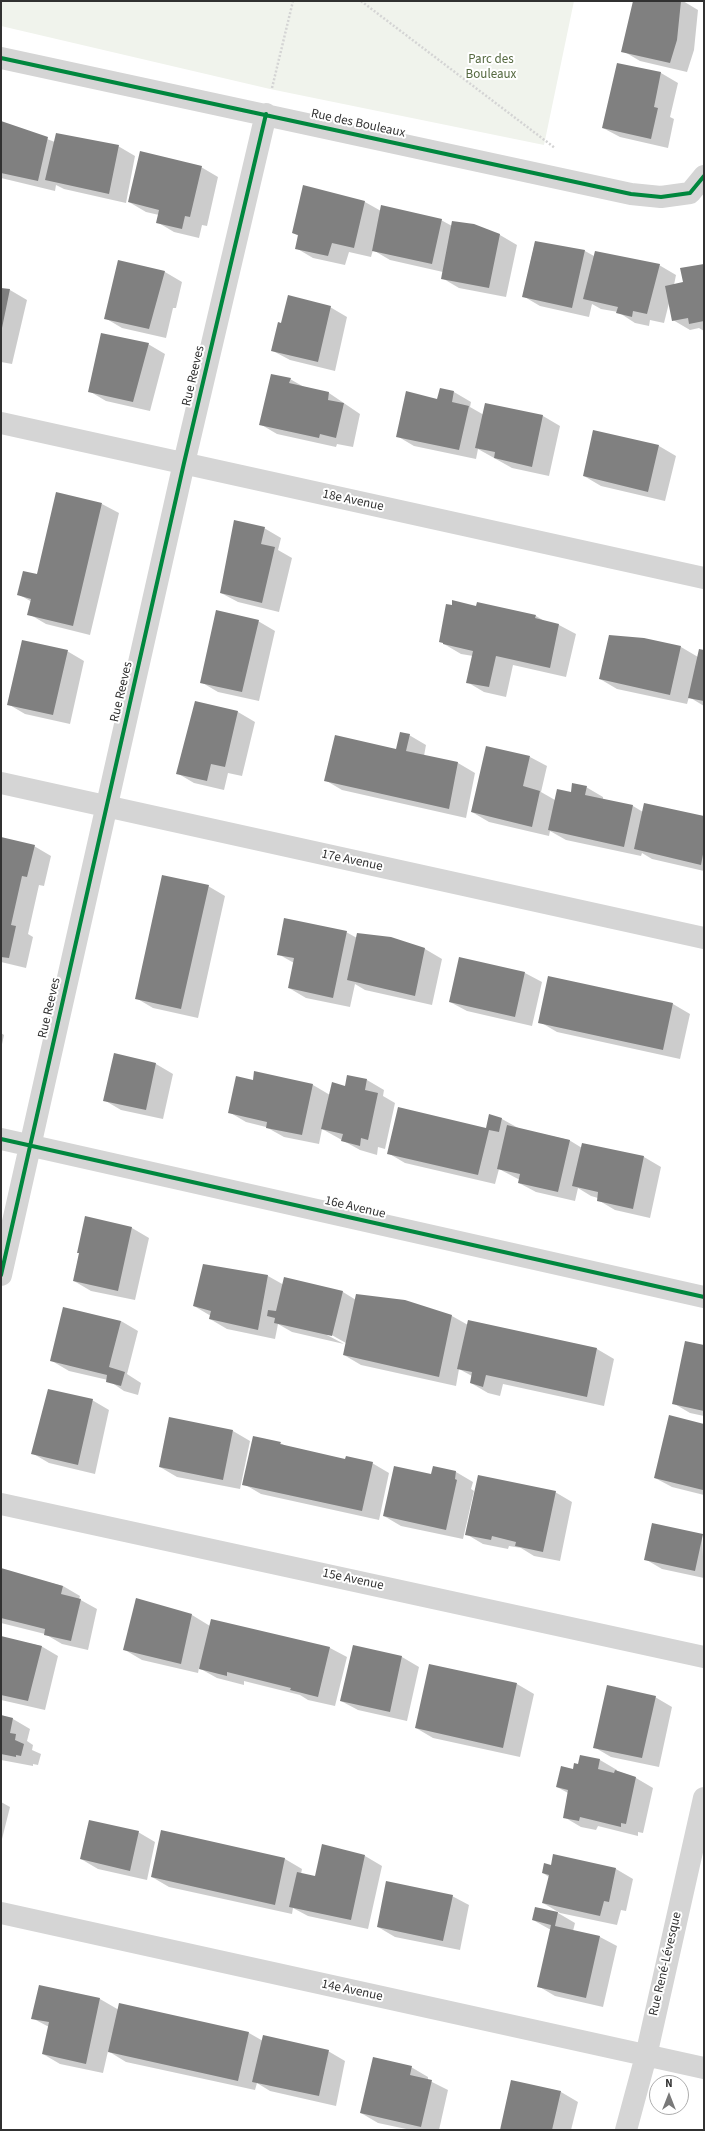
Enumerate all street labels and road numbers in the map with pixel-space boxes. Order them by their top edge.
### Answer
street label: Rue des Bouleaux [309,106,407,142]
street label: Rue Reeves [179,344,209,408]
street label: 18e Avenue [321,487,385,515]
street label: Rue Reeves [107,660,137,724]
street label: 17e Avenue [320,847,384,875]
street label: Rue Reeves [35,976,65,1040]
street label: 16e Avenue [323,1193,387,1223]
street label: 15e Avenue [321,1566,385,1594]
street label: Rue René-Lévesque [646,1910,686,2018]
street label: 14e Avenue [320,1977,384,2005]

